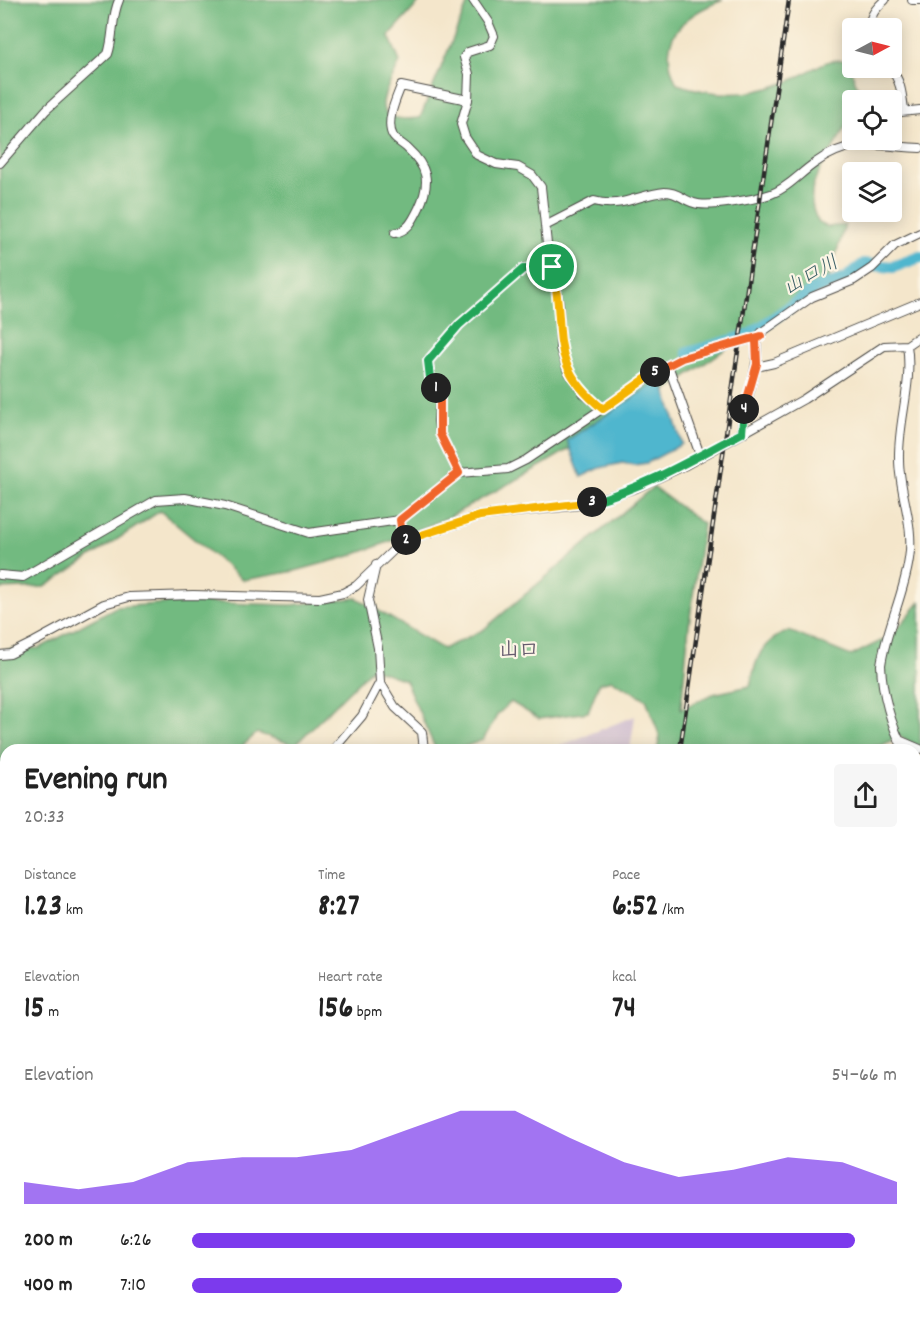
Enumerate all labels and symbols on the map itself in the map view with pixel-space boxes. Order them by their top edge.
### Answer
north arrow [842,18,902,78]
pin [526,241,577,292]
water label: 山口川 [778,250,844,303]
pin: 5 [640,357,670,387]
pin: 1 [421,373,451,403]
pin: 4 [729,394,759,424]
pin: 3 [577,487,607,517]
pin: 2 [391,525,421,555]
district label: 山口 [499,638,539,666]

